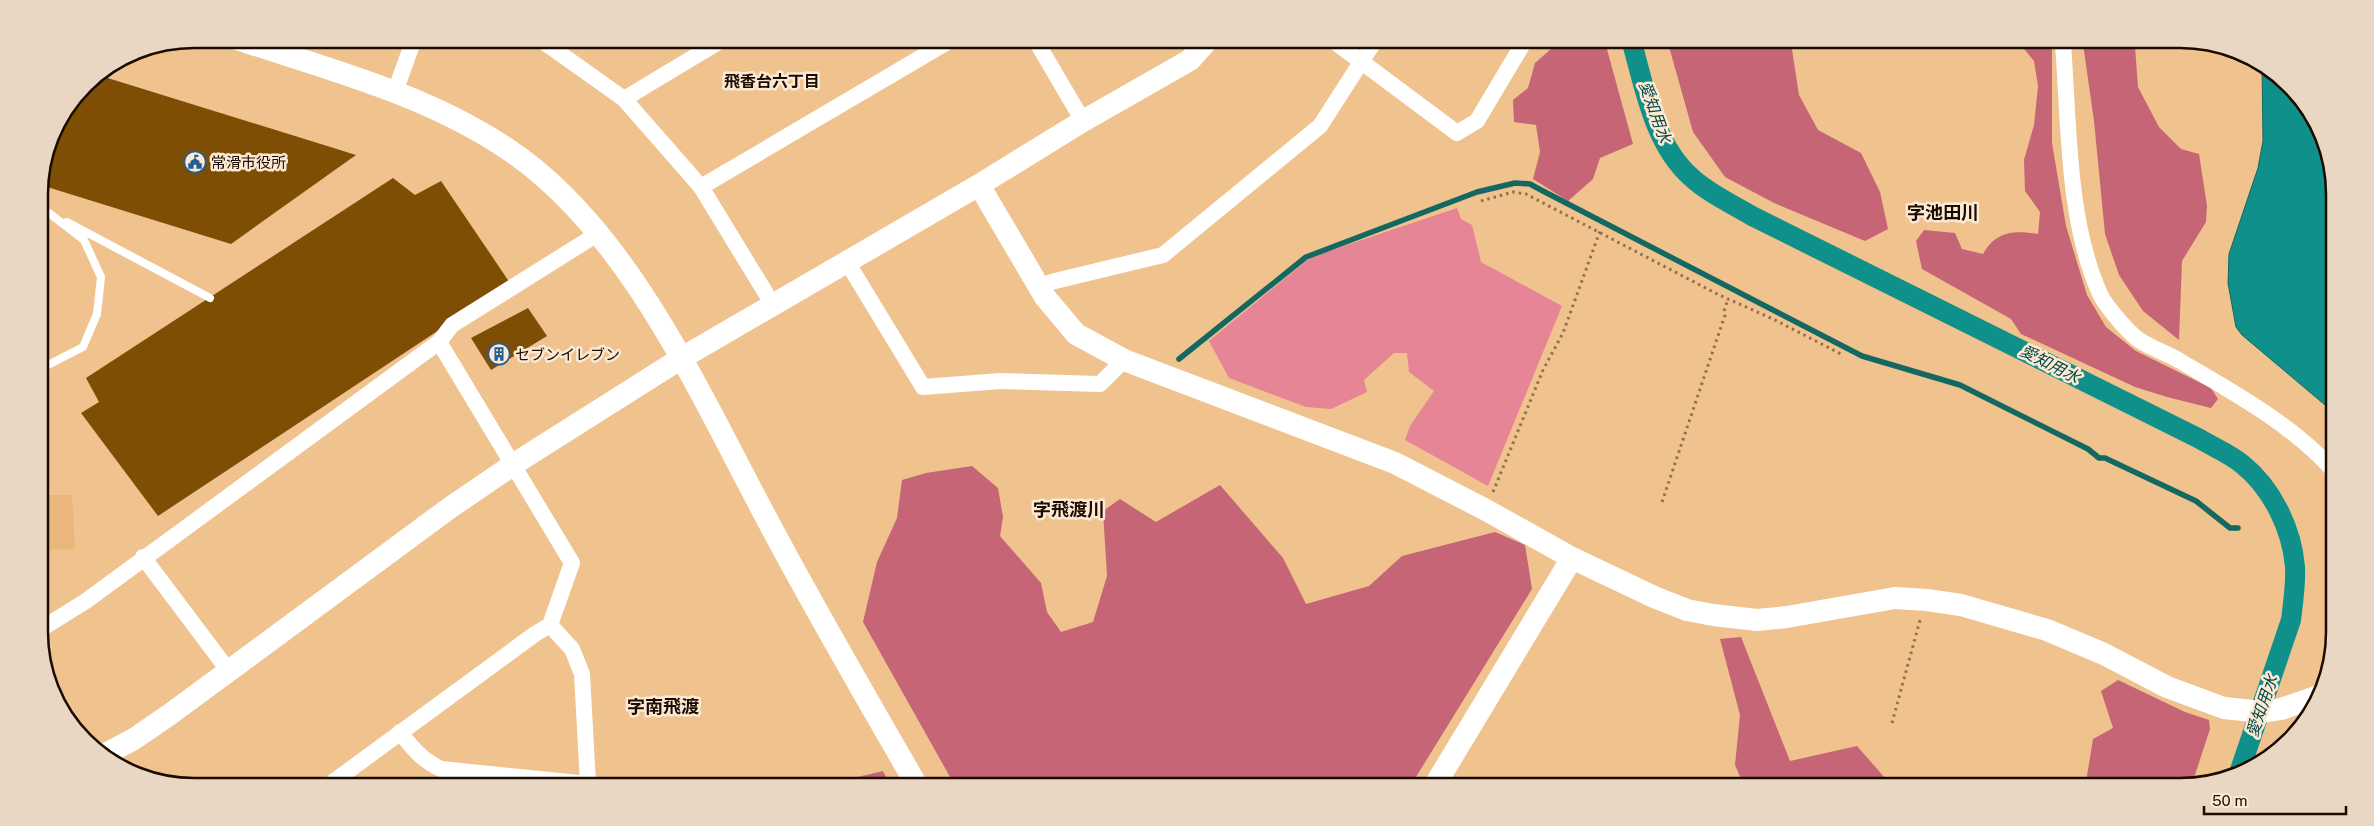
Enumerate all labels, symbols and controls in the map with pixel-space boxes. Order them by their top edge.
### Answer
district label: 飛香台六丁目 [724,72,820,91]
water label: 愛知用水 [1635,79,1676,147]
public building icon: 常滑市役所 [183,150,207,174]
place label: 常滑市役所 [211,154,286,171]
district label: 字池田川 [1907,202,1979,223]
water label: 愛知用水 [2017,341,2085,388]
building icon: セブンイレブン [487,342,511,366]
place label: セブンイレブン [515,346,620,363]
district label: 字飛渡川 [1033,499,1105,520]
water label: 愛知用水 [2243,671,2282,739]
district label: 字南飛渡 [627,696,699,717]
scale bar [2204,784,2346,816]
text: 50 m [2212,792,2247,809]

